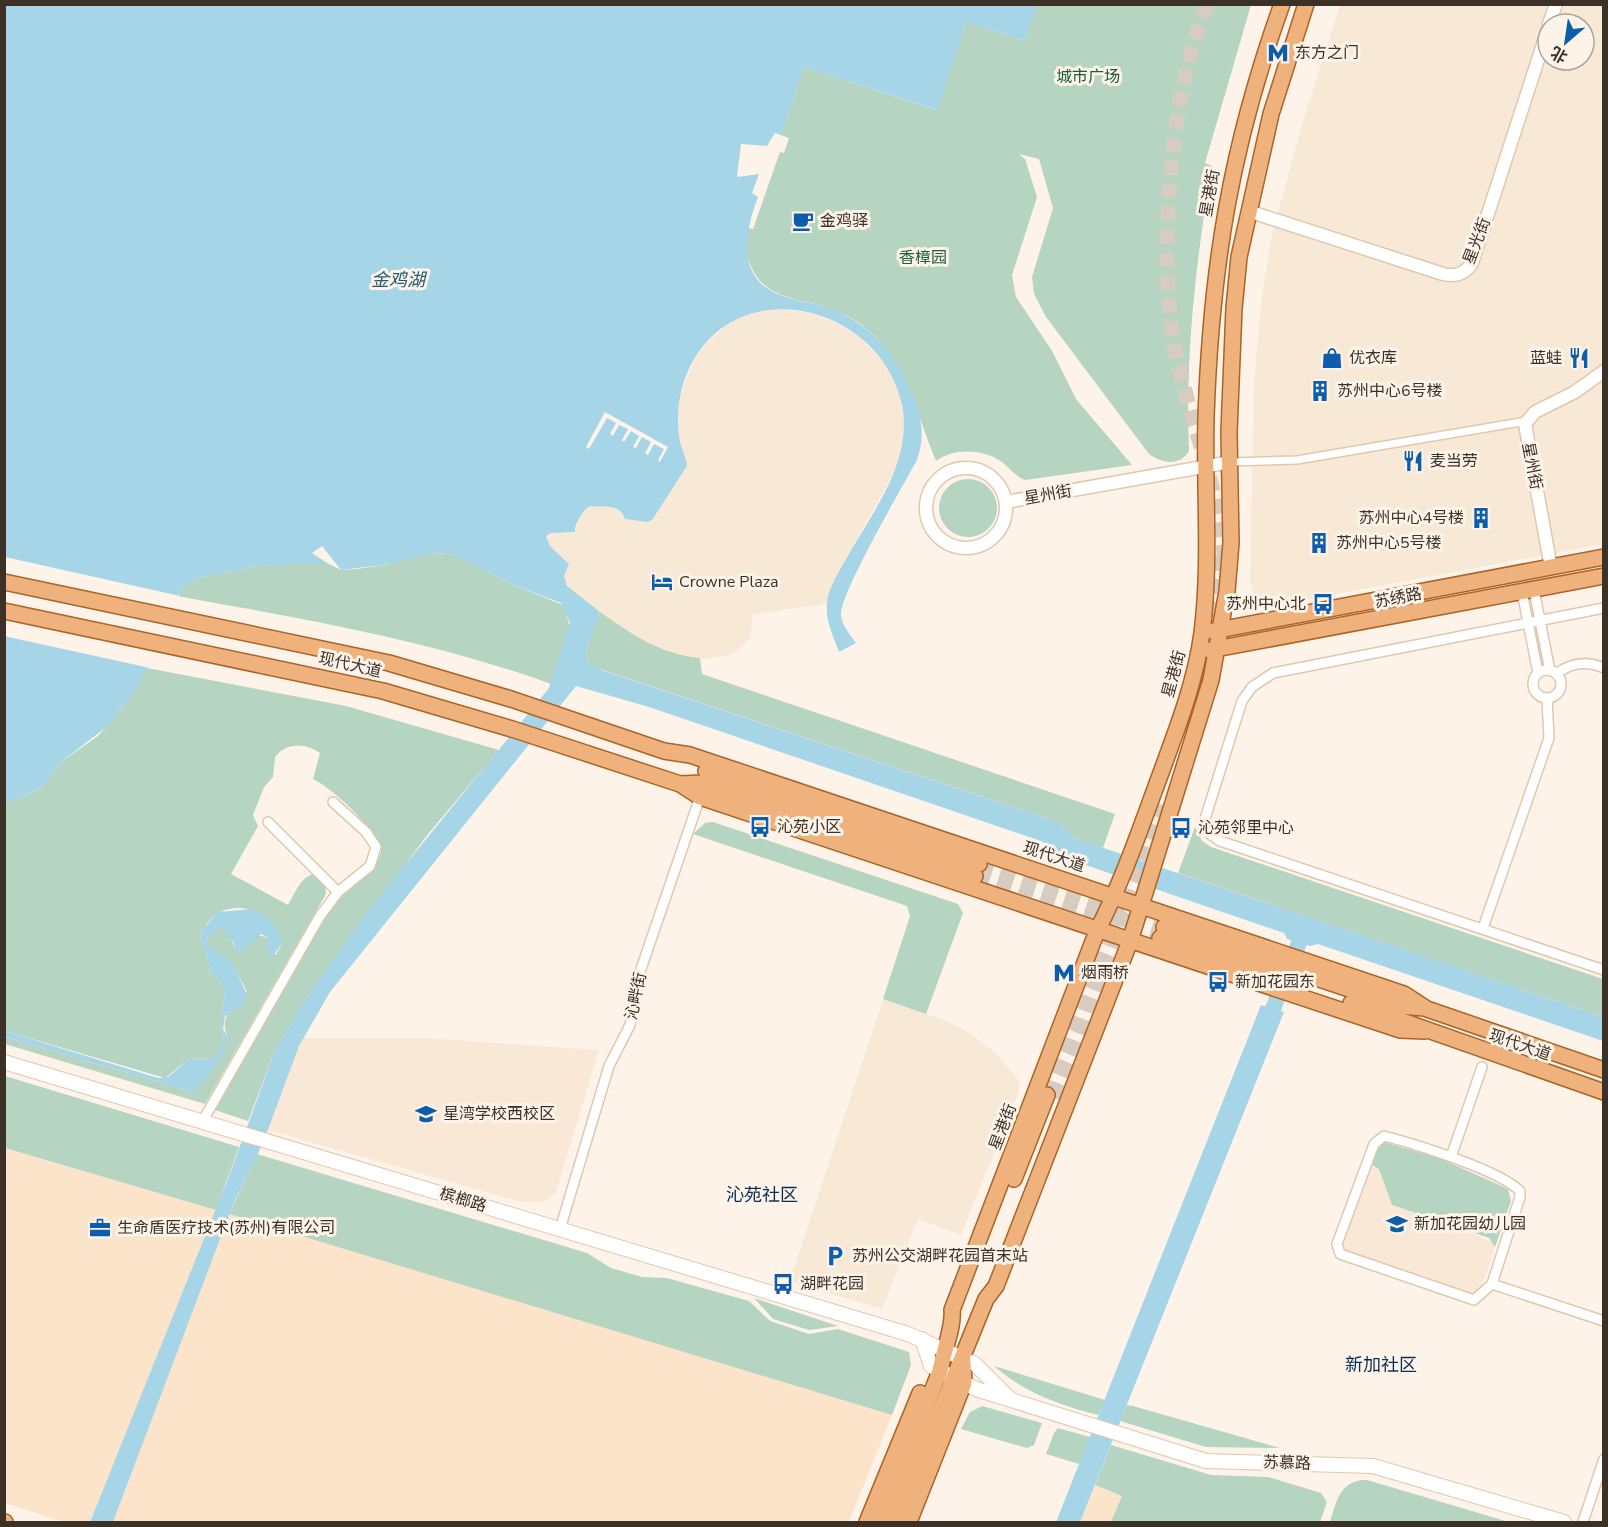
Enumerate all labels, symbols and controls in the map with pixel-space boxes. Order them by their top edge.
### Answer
north arrow [1536,12,1596,72]
metro station icon: 东方之门 [1266,41,1290,65]
text: 北 [1547,41,1572,68]
place label: 东方之门 [1295,42,1359,64]
park label: 城市广场 [1056,66,1120,88]
street label: 星港街 [1195,167,1225,219]
cafe icon: 金鸡驿 [791,209,815,233]
place label: 金鸡驿 [820,210,868,232]
street label: 星光街 [1458,215,1496,267]
park label: 香樟园 [899,247,947,269]
water label: 金鸡湖 [371,268,428,292]
shop icon: 优衣库 [1320,346,1344,370]
restaurant icon: 蓝蛙 [1567,346,1591,370]
place label: 优衣库 [1349,347,1397,369]
place label: 蓝蛙 [1530,347,1562,369]
building icon: 苏州中心6号楼 [1308,379,1332,403]
place label: 苏州中心6号楼 [1337,380,1443,402]
street label: 星州街 [1517,440,1547,492]
restaurant icon: 麦当劳 [1401,449,1425,473]
place label: 麦当劳 [1430,450,1478,472]
street label: 星州街 [1022,480,1074,510]
building icon: 苏州中心4号楼 [1469,506,1493,530]
place label: 苏州中心4号楼 [1358,507,1464,529]
building icon: 苏州中心5号楼 [1307,531,1331,555]
place label: 苏州中心5号楼 [1336,532,1442,554]
hotel icon: Crowne Plaza [650,570,674,594]
place label: Crowne Plaza [679,571,779,593]
street label: 苏绣路 [1372,583,1424,613]
bus stop icon: 苏州中心北 [1311,592,1335,616]
place label: 苏州中心北 [1226,593,1306,615]
street label: 现代大道 [316,647,384,683]
street label: 星港街 [1157,648,1191,700]
bus stop icon: 沁苑小区 [748,815,772,839]
place label: 沁苑小区 [777,816,841,838]
bus stop icon: 沁苑邻里中心 [1169,816,1193,840]
place label: 沁苑邻里中心 [1198,817,1294,839]
street label: 现代大道 [1020,837,1088,877]
metro station icon: 烟雨桥 [1052,961,1076,985]
place label: 烟雨桥 [1081,962,1129,984]
street label: 沁畔街 [620,970,652,1022]
bus stop icon: 新加花园东 [1206,970,1230,994]
place label: 新加花园东 [1235,971,1315,993]
street label: 现代大道 [1486,1024,1554,1066]
street label: 星港街 [984,1101,1022,1153]
school or university icon: 星湾学校西校区 [414,1102,438,1126]
place label: 星湾学校西校区 [443,1103,555,1125]
street label: 槟榔路 [437,1182,489,1218]
district label: 沁苑社区 [726,1183,798,1207]
school or university icon: 新加花园幼儿园 [1385,1212,1409,1236]
place label: 新加花园幼儿园 [1414,1213,1526,1235]
office icon: 生命盾医疗技术(苏州)有限公司 [88,1216,112,1240]
place label: 生命盾医疗技术(苏州)有限公司 [117,1217,335,1239]
parking icon: 苏州公交湖畔花园首末站 [823,1244,847,1268]
place label: 苏州公交湖畔花园首末站 [852,1245,1028,1267]
bus stop icon: 湖畔花园 [771,1272,795,1296]
place label: 湖畔花园 [800,1273,864,1295]
district label: 新加社区 [1345,1353,1417,1377]
street label: 苏慕路 [1263,1451,1311,1475]

